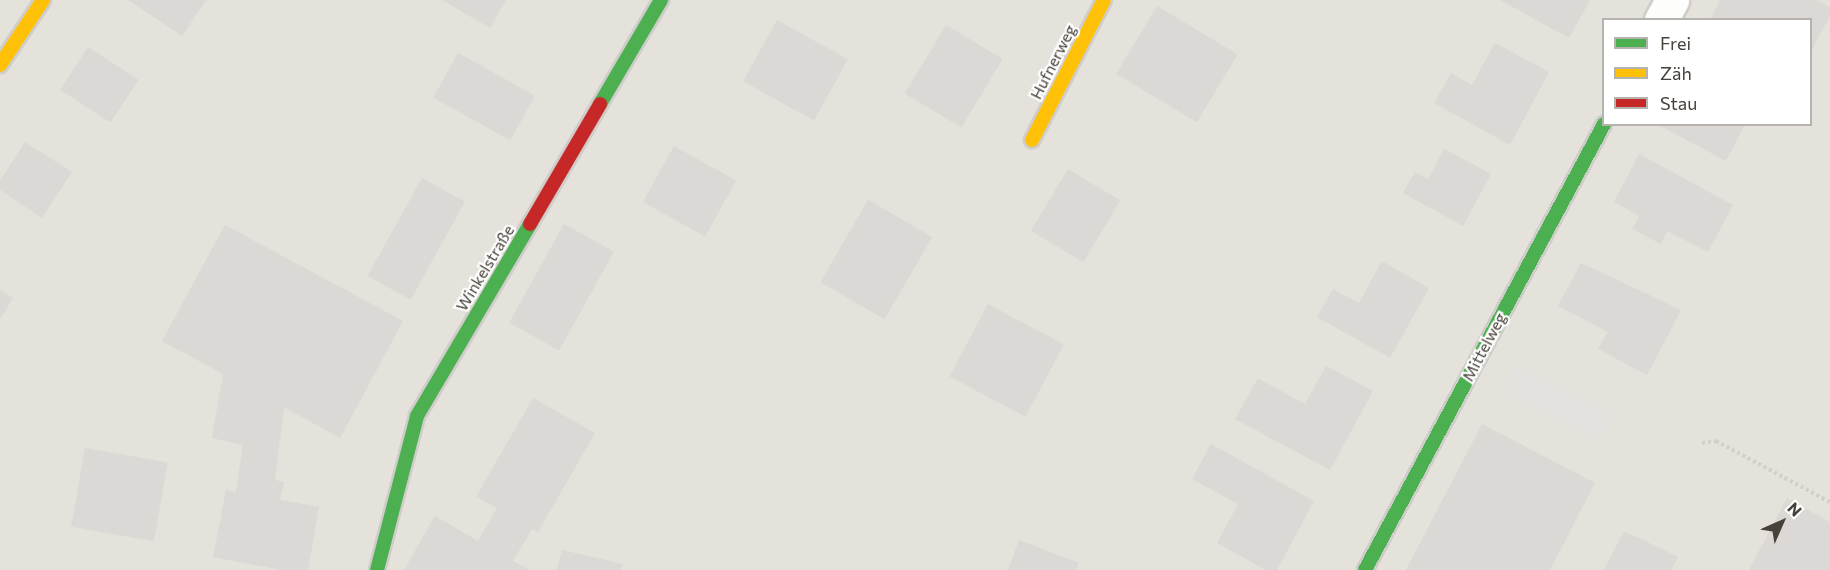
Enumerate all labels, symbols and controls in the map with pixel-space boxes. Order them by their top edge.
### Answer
legend [1602,18,1812,126]
street label: Hufnerweg [1026,22,1080,102]
text: Frei [1660,32,1691,54]
text: Zäh [1660,62,1692,84]
text: Stau [1660,92,1697,114]
street label: Winkelstraße [452,222,518,314]
street label: Mittelweg [1458,310,1510,384]
north arrow [1752,492,1812,552]
text: N [1784,498,1806,520]

